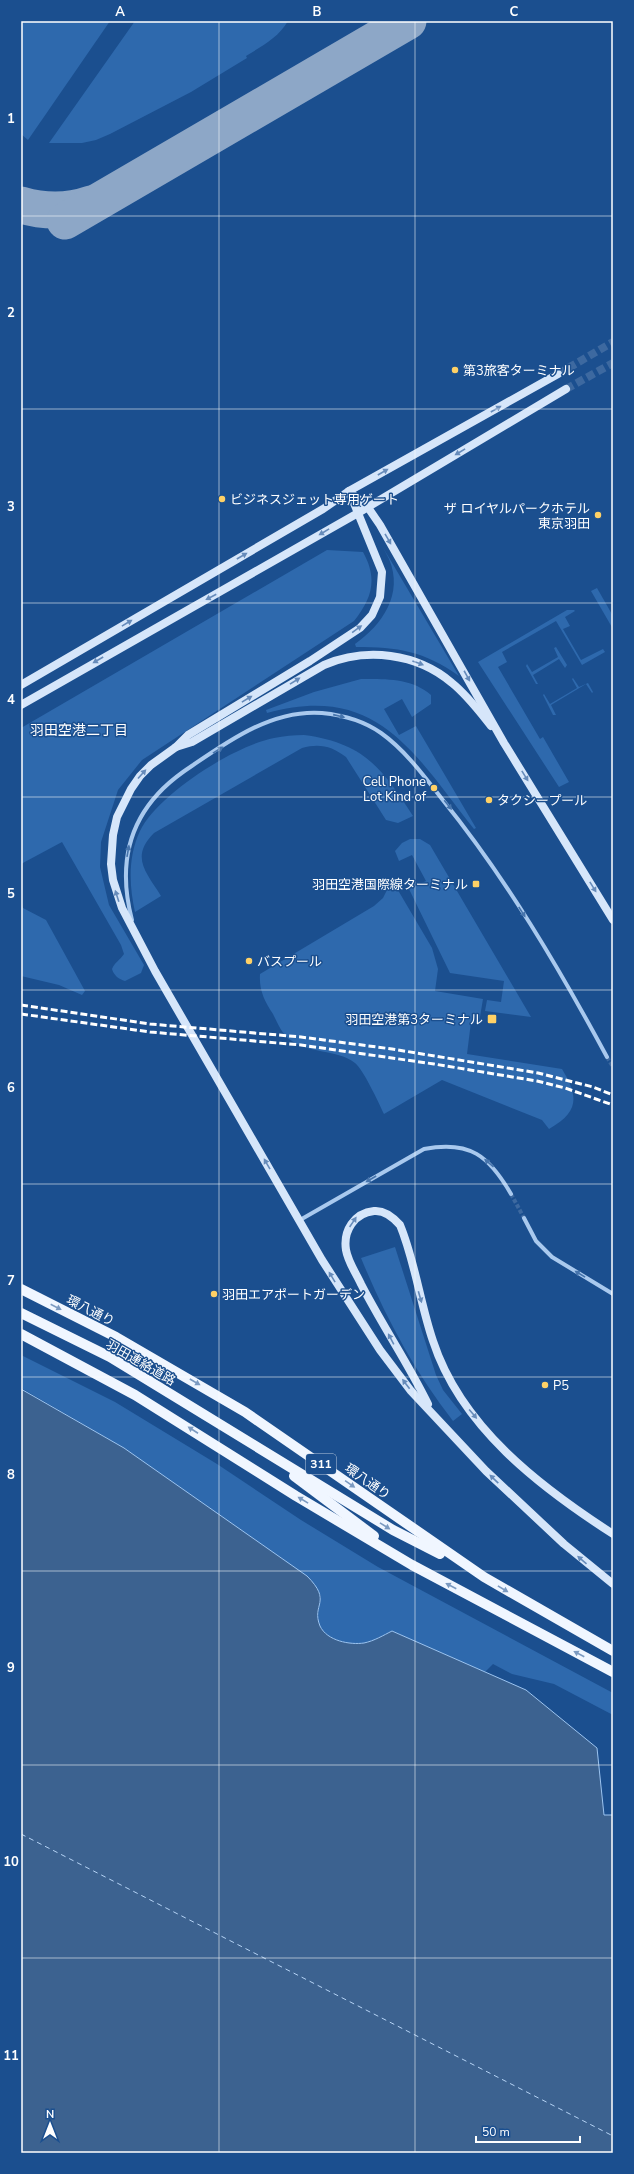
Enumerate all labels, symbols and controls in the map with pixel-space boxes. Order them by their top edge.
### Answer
text: A [115,3,125,21]
text: B [313,3,322,21]
text: C [510,3,519,21]
text: 1 [7,110,15,128]
text: 2 [7,304,15,322]
place label: 第3旅客ターミナル [463,362,575,380]
marker: 第3旅客ターミナル [450,365,460,375]
one-way arrow [490,406,502,413]
one-way arrow [454,448,466,455]
one-way arrow [377,469,389,476]
place label: ビジネスジェット専用ゲート [230,491,399,509]
marker: ビジネスジェット専用ゲート [217,494,227,504]
text: 3 [7,498,15,516]
place label: ザ ロイヤルパークホテル 東京羽田 [444,500,590,533]
marker: ザ ロイヤルパークホテル 東京羽田 [593,510,603,520]
one-way arrow [319,528,329,536]
one-way arrow [385,533,392,545]
one-way arrow [236,552,248,559]
one-way arrow [205,594,217,600]
one-way arrow [121,620,133,627]
one-way arrow [352,625,362,633]
one-way arrow [92,657,103,664]
one-way arrow [413,660,425,666]
one-way arrow [464,670,471,682]
one-way arrow [289,678,301,685]
text: 4 [7,691,15,709]
one-way arrow [241,695,253,702]
one-way arrow [334,713,346,719]
district label: 羽田空港二丁目 [30,721,128,740]
one-way arrow [213,746,223,754]
one-way arrow [138,769,147,779]
one-way arrow [521,770,528,782]
place label: Cell Phone Lot Kind of [363,773,427,806]
marker: Cell Phone Lot Kind of [429,783,439,793]
place label: タクシープール [497,792,587,810]
marker: タクシープール [484,795,494,805]
one-way arrow [443,800,452,811]
one-way arrow [126,844,132,857]
place label: 羽田空港国際線ターミナル [312,876,468,894]
marker: 羽田空港国際線ターミナル [471,879,481,889]
one-way arrow [589,881,596,892]
text: 5 [7,885,15,903]
one-way arrow [114,889,120,901]
one-way arrow [518,907,526,917]
place label: バスプール [257,953,322,971]
marker: バスプール [244,956,254,966]
place label: 羽田空港第3ターミナル [345,1011,483,1029]
marker: 羽田空港第3ターミナル [486,1013,498,1025]
text: 6 [7,1079,15,1097]
one-way arrow [264,1158,271,1170]
one-way arrow [483,1158,494,1167]
one-way arrow [365,1176,377,1183]
one-way arrow [349,1216,357,1227]
one-way arrow [575,1270,585,1278]
one-way arrow [329,1271,336,1283]
text: 7 [7,1272,15,1290]
place label: 羽田エアポートガーデン [222,1286,365,1304]
marker: 羽田エアポートガーデン [209,1289,219,1299]
street label: 環八通り [63,1291,118,1331]
one-way arrow [417,1291,423,1303]
one-way arrow [50,1303,61,1310]
one-way arrow [388,1334,394,1345]
street label: 羽田連絡道路 [102,1336,179,1390]
place label: P5 [553,1377,569,1395]
one-way arrow [189,1379,200,1385]
one-way arrow [402,1379,410,1389]
marker: P5 [540,1380,550,1390]
one-way arrow [468,1409,478,1419]
one-way arrow [188,1426,198,1434]
road number: 311 [306,1454,336,1474]
street label: 環八通り [341,1460,394,1504]
text: 8 [7,1466,15,1484]
one-way arrow [489,1474,499,1484]
one-way arrow [344,1480,355,1488]
one-way arrow [297,1497,309,1504]
one-way arrow [379,1522,391,1529]
one-way arrow [577,1556,588,1565]
one-way arrow [446,1583,457,1590]
one-way arrow [498,1585,508,1593]
one-way arrow [573,1650,585,1657]
text: 9 [7,1659,15,1677]
text: 10 [3,1853,19,1871]
text: 11 [3,2047,19,2065]
north arrow [30,2104,70,2144]
text: N [46,2107,54,2122]
scale bar [476,2118,580,2144]
text: 50 m [482,2124,510,2140]

